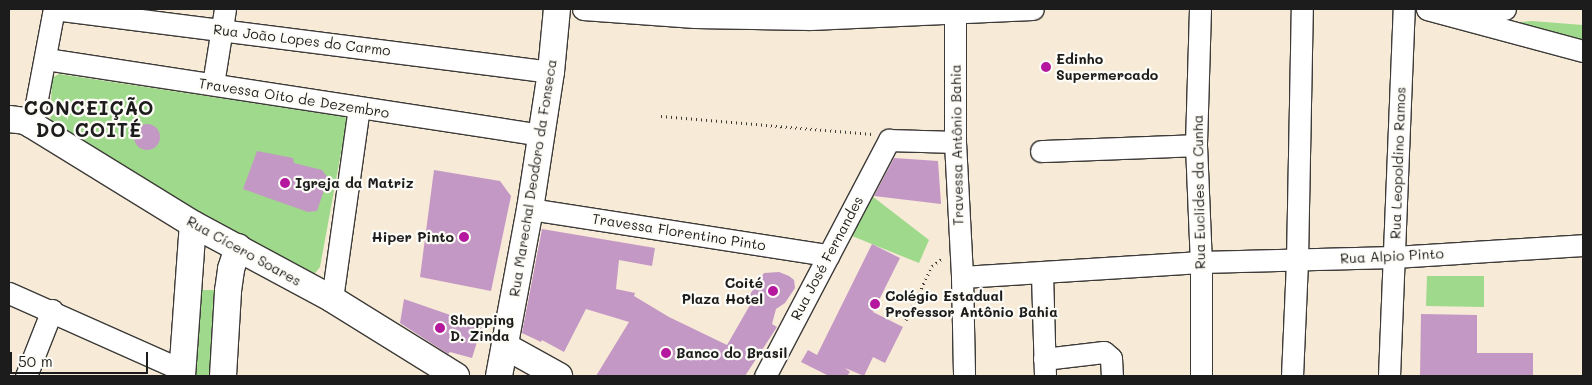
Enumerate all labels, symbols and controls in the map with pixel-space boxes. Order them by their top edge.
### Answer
street label: Rua João Lopes do Carmo [212,21,392,59]
place label: Edinho Supermercado [1056,51,1158,84]
street label: Rua Marechal Deodoro da Fonseca [506,58,560,298]
marker: Edinho Supermercado [1040,61,1052,73]
street label: Travessa Antônio Bahia [947,64,967,226]
street label: Travessa Oito de Dezembro [197,75,391,121]
street label: Rua Leopoldino Ramos [1387,87,1409,239]
district label: CONCEIÇÃO DO COITÉ [23,97,155,141]
street label: Rua Euclides da Cunha [1189,115,1209,269]
place label: Igreja da Matriz [295,175,414,191]
marker: Igreja da Matriz [279,177,291,189]
street label: Rua José Fernandes [787,193,867,323]
street label: Travessa Florentino Pinto [591,210,767,254]
street label: Rua Cícero Soares [184,213,304,289]
place label: Hiper Pinto [371,229,454,245]
marker: Hiper Pinto [458,231,470,243]
street label: Rua Alpio Pinto [1340,245,1444,267]
place label: Coité Plaza Hotel [681,275,763,308]
marker: Coité Plaza Hotel [767,285,779,297]
place label: Colégio Estadual Professor Antônio Bahia [885,288,1058,321]
marker: Colégio Estadual Professor Antônio Bahia [869,298,881,310]
place label: Shopping D. Zinda [450,312,514,344]
marker: Shopping D. Zinda [434,322,446,334]
scale bar [12,342,150,374]
place label: Banco do Brasil [676,345,787,361]
marker: Banco do Brasil [660,347,672,359]
text: 50 m [18,351,53,371]

